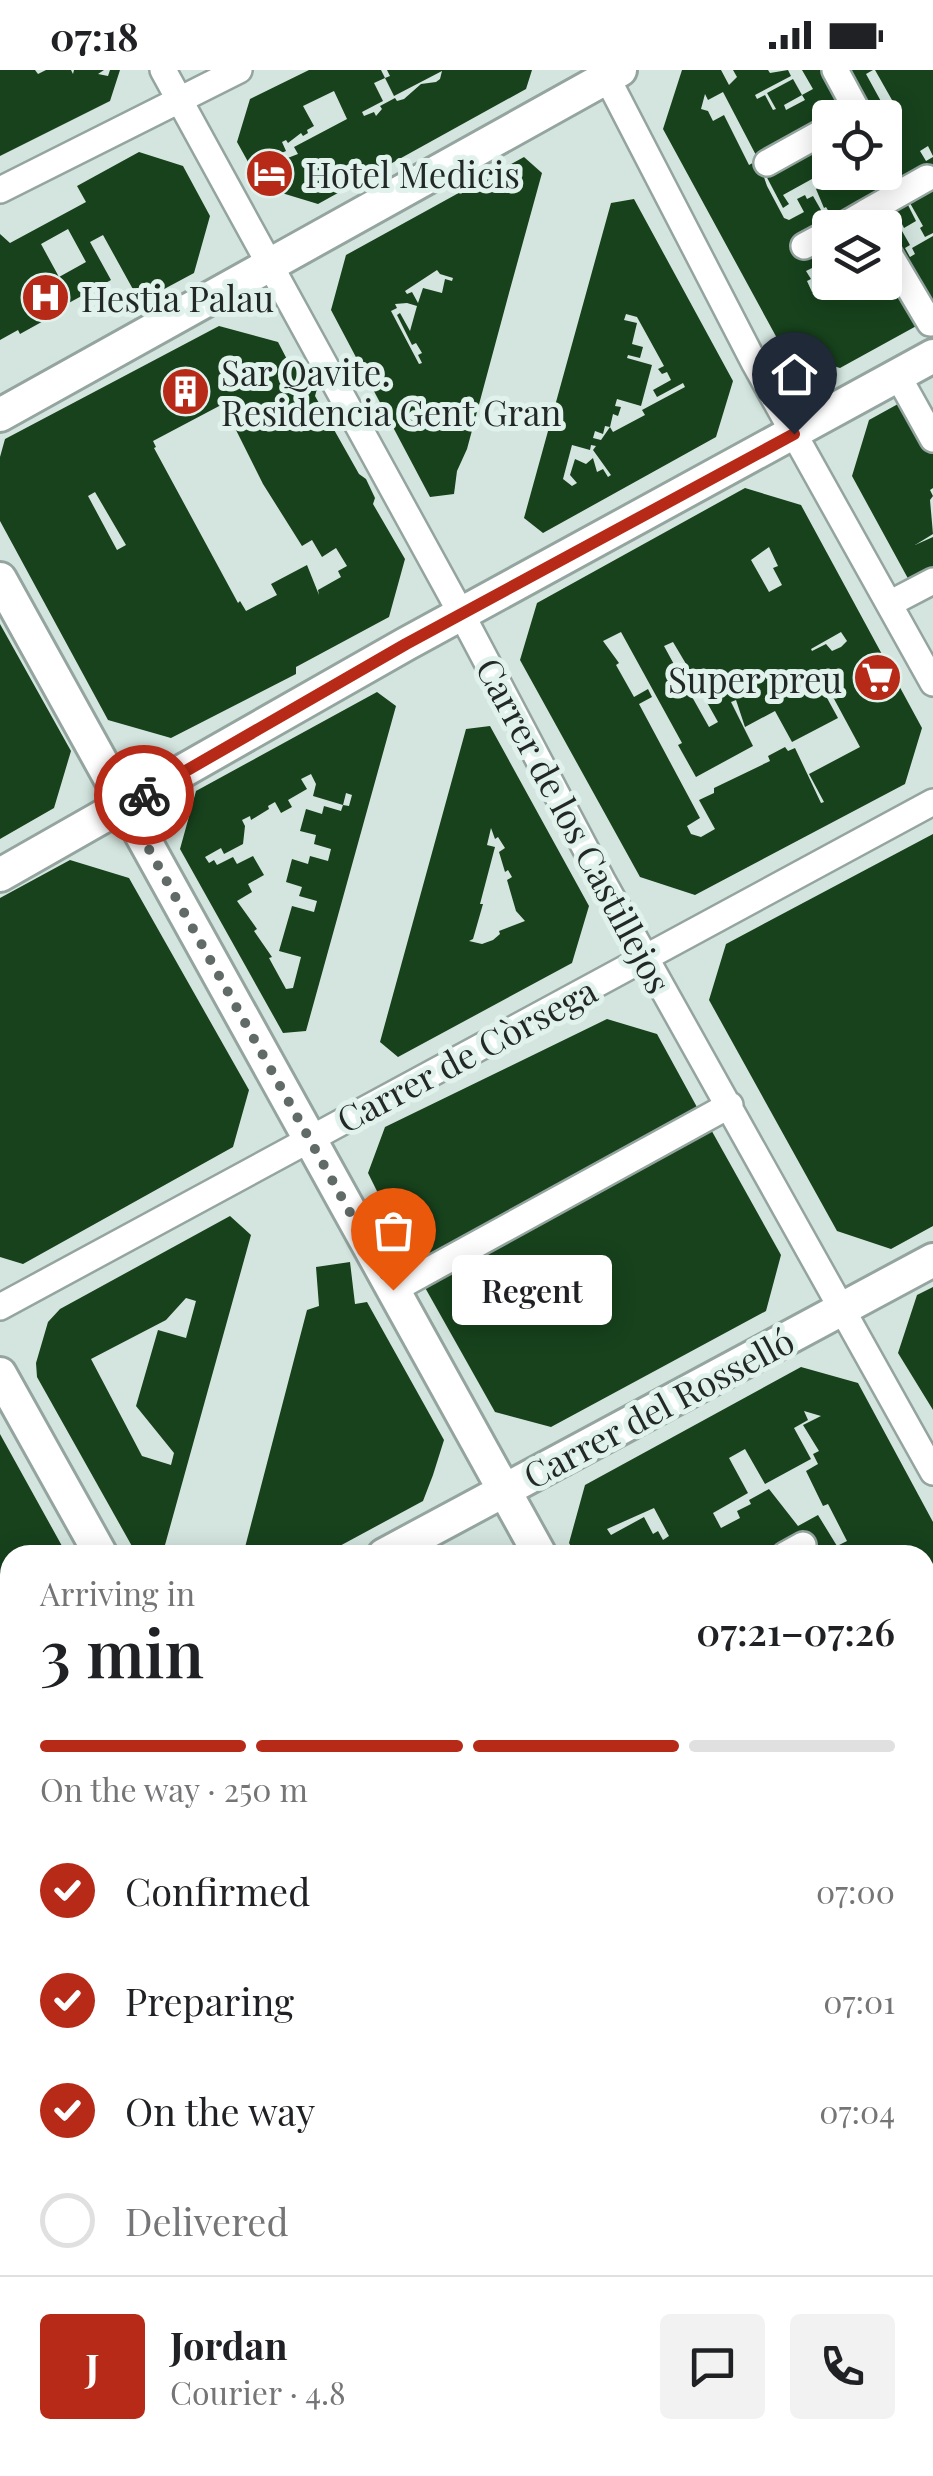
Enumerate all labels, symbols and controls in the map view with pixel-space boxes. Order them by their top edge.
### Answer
text: 07:18 [50,10,139,61]
map controls [812,100,902,300]
button: locate [812,100,902,190]
hotel icon: Hotel Medicis [244,147,296,199]
place label: Hotel Medicis [305,150,520,197]
button: layers [812,210,902,300]
hospital icon: Hestia Palau [20,271,72,323]
place label: Hestia Palau [81,274,274,321]
pin [752,332,837,435]
icon: home [767,347,822,402]
place label: Sar Qavite. Residencia Gent Gran [221,348,562,435]
building icon: Sar Qavite. Residencia Gent Gran [160,365,212,417]
street label: Carrer de los Castillejos [467,649,683,1001]
supermarket icon: Super preu [851,652,903,704]
place label: Super preu [668,655,842,702]
courier [94,745,194,845]
icon: bike [117,768,172,823]
street label: Carrer de Còrsega [328,965,605,1142]
pin [351,1188,436,1291]
icon: bag [366,1203,421,1258]
callout: Regent [453,1255,613,1325]
text: Regent [481,1268,583,1311]
street label: Carrer del Rosselló [515,1316,801,1498]
text: Arriving in [40,1571,195,1614]
text: 07:21–07:26 [696,1605,895,1656]
text: 3 min [40,1608,204,1694]
text: On the way · 250 m [40,1767,308,1810]
icon: check [40,1863,95,1918]
text: Confirmed [125,1865,310,1916]
text: 07:00 [816,1869,895,1912]
icon: check [40,1973,95,2028]
text: Preparing [125,1975,294,2026]
text: 07:01 [823,1979,895,2022]
icon: check [40,2083,95,2138]
text: On the way [125,2085,315,2136]
text: 07:04 [819,2089,895,2132]
text: Delivered [125,2195,289,2246]
button: chat [660,2314,765,2419]
button: phone [790,2314,895,2419]
text: Jordan [170,2319,288,2370]
text: J [86,2341,99,2392]
text: Courier · 4.8 [170,2370,346,2413]

